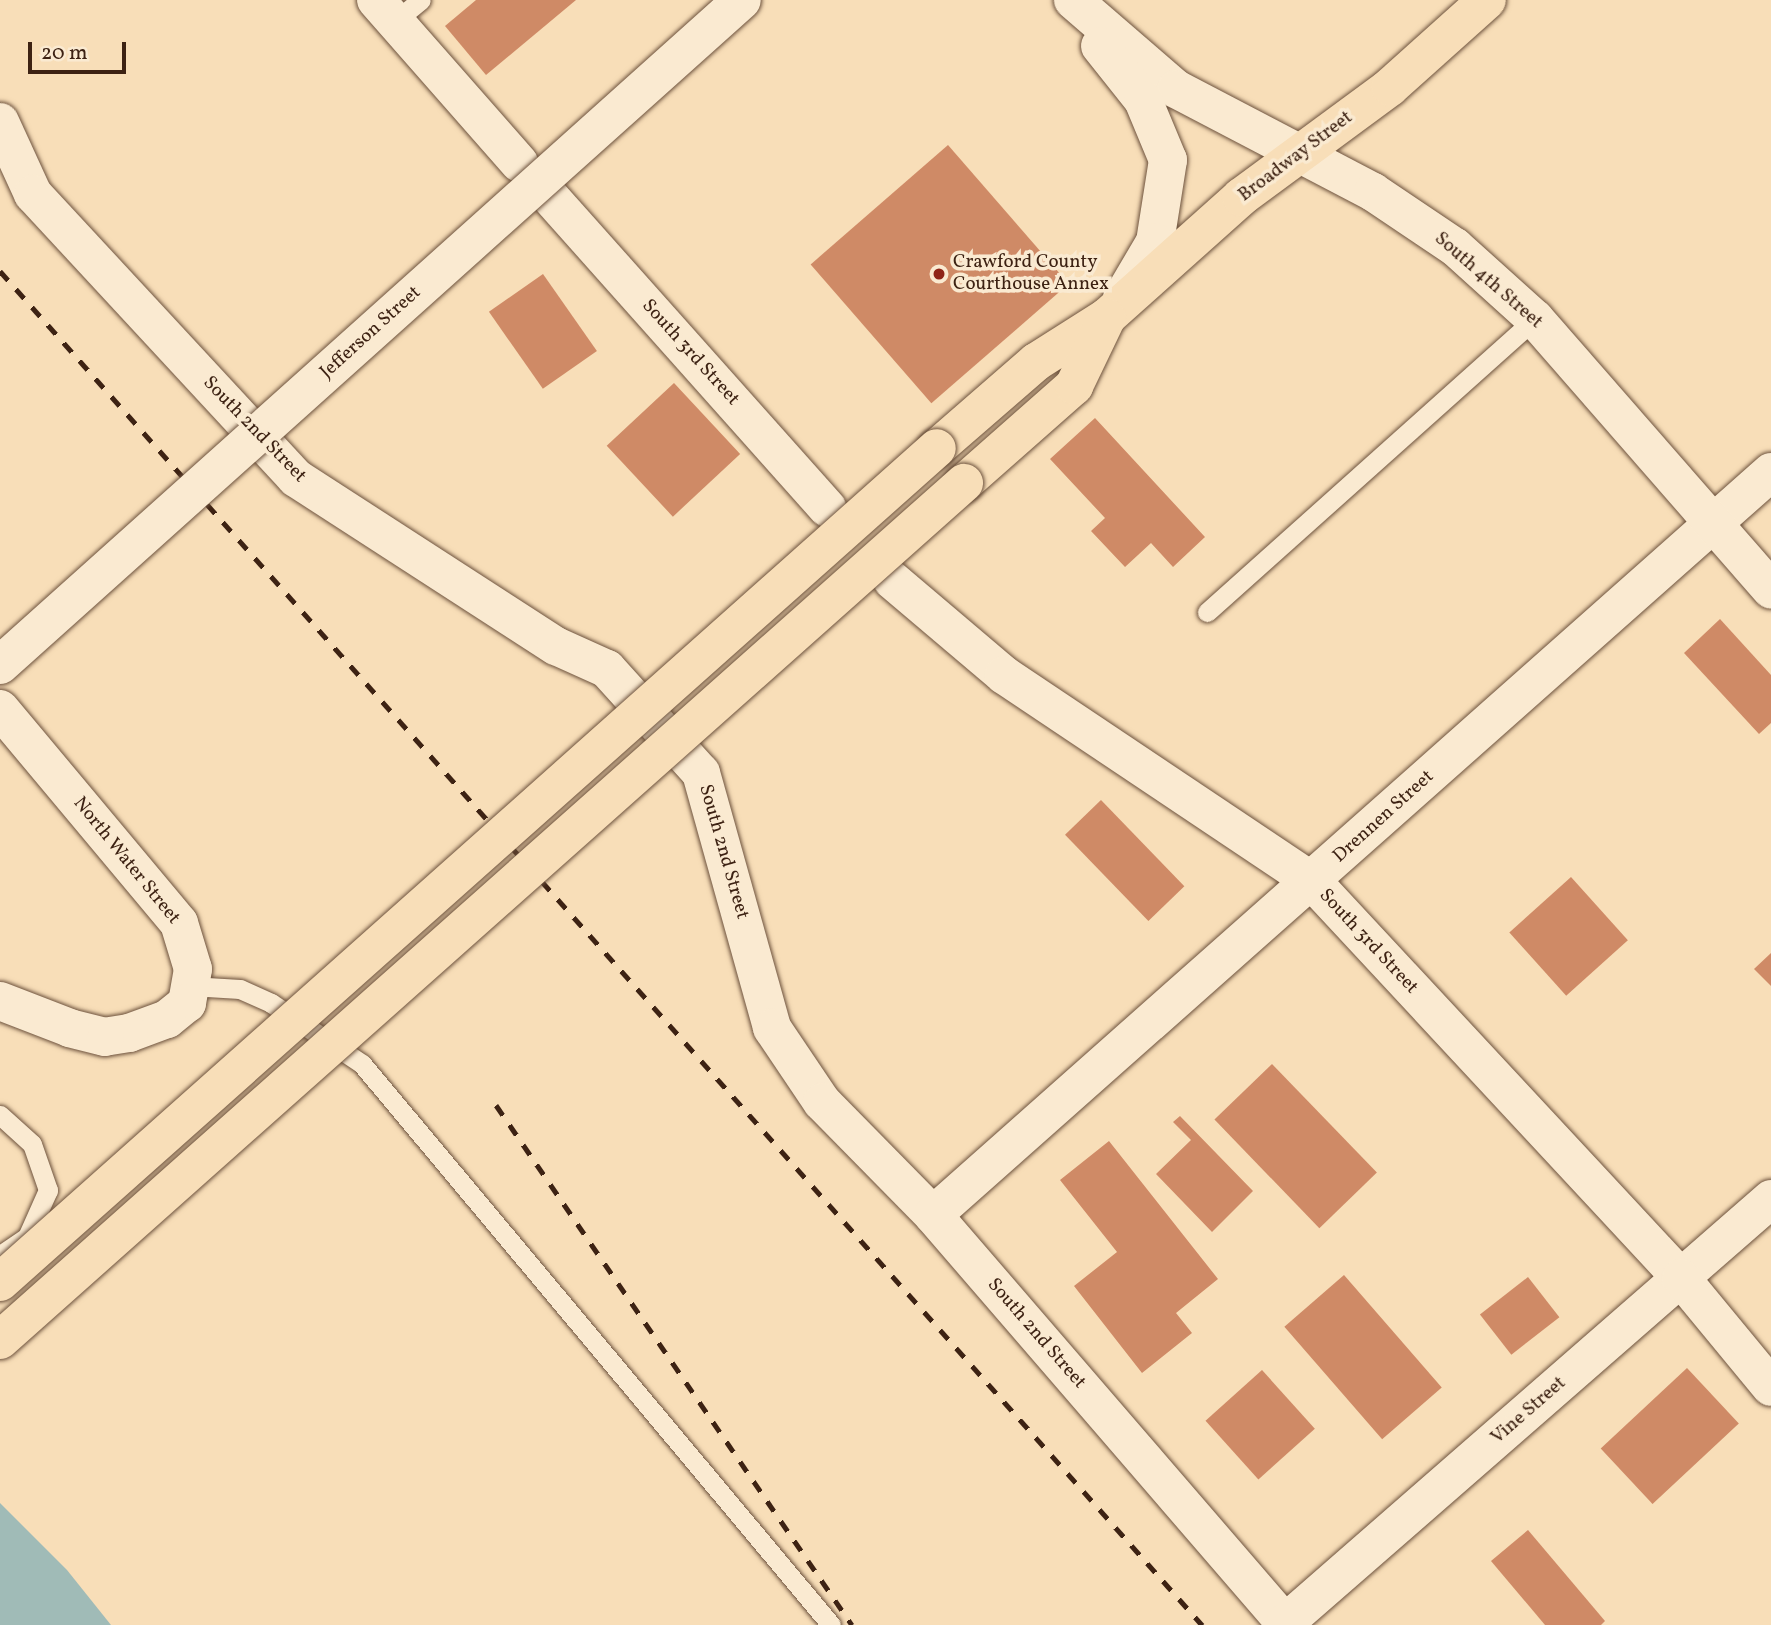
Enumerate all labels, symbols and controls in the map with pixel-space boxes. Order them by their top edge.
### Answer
scale bar [32,28,130,72]
text: 20 m [41,39,87,68]
street label: Broadway Street [1234,107,1358,207]
street label: South 4th Street [1429,228,1547,334]
place label: Crawford County Courthouse Annex [953,252,1109,296]
marker: Crawford County Courthouse Annex [931,266,947,282]
street label: Jefferson Street [316,282,426,384]
street label: South 3rd Street [636,295,744,411]
street label: South 2nd Street [198,372,310,488]
street label: Drennen Street [1329,766,1439,868]
street label: South 2nd Street [693,782,753,922]
street label: North Water Street [67,792,185,930]
street label: South 3rd Street [1314,885,1422,999]
street label: South 2nd Street [982,1274,1090,1394]
street label: Vine Street [1487,1372,1571,1450]

